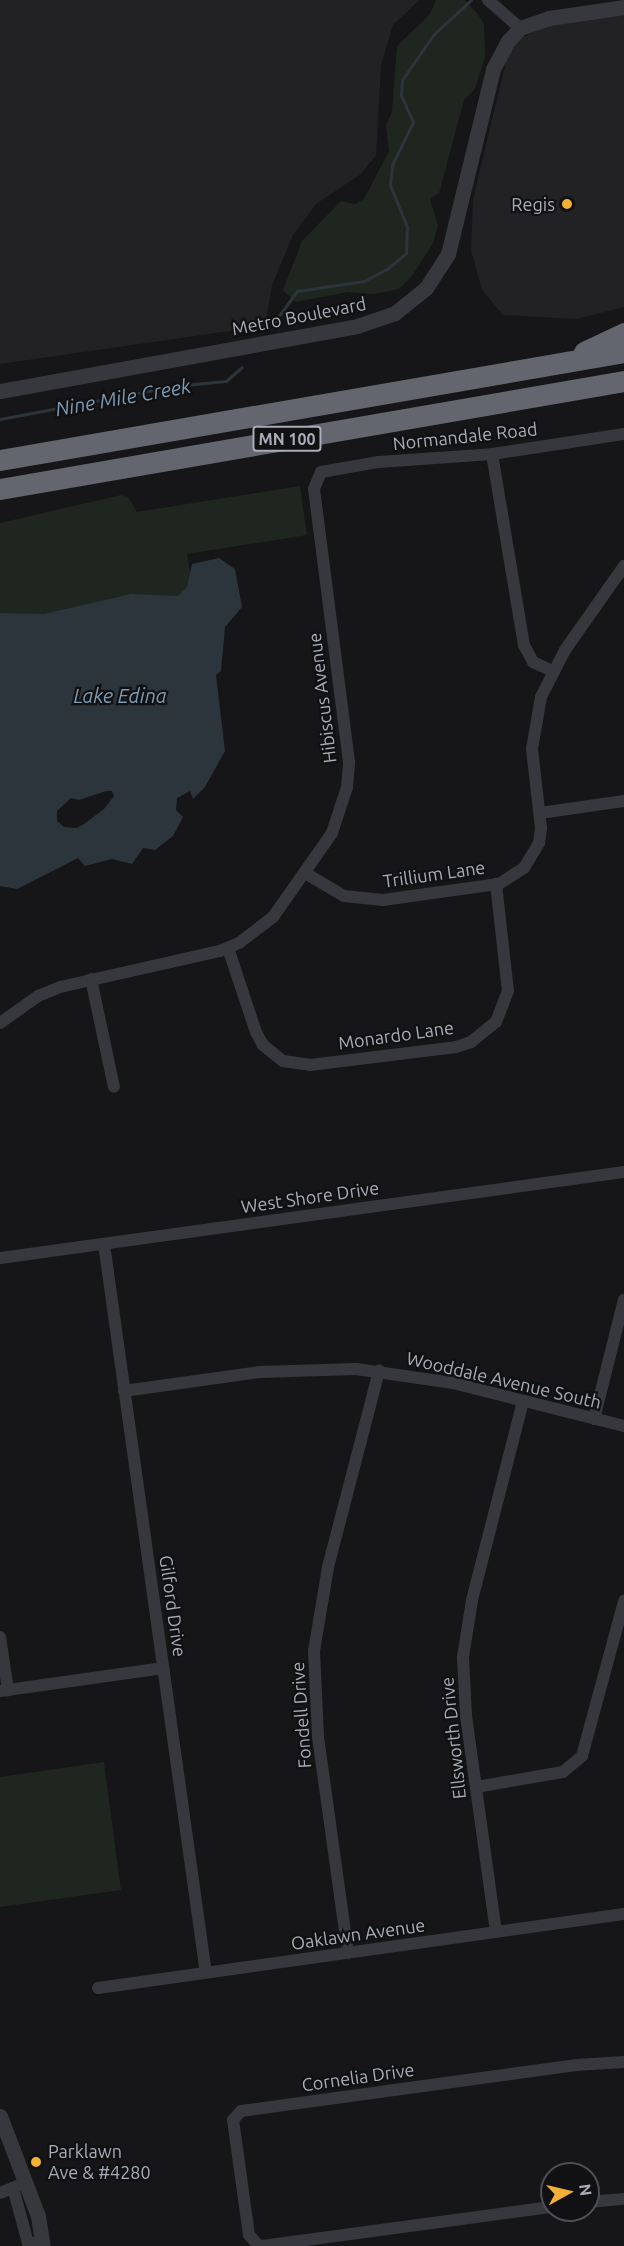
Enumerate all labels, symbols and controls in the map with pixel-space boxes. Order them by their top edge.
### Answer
place label: Regis [511,193,555,215]
marker: Regis [560,197,574,211]
street label: Metro Boulevard [230,292,368,340]
water label: Nine Mile Creek [53,373,193,421]
street label: Normandale Road [392,418,538,454]
road number: MN 100 [251,426,323,452]
street label: Hibiscus Avenue [303,632,341,764]
water label: Lake Edina [73,683,167,707]
street label: Trillium Lane [382,856,486,892]
street label: Monardo Lane [337,1016,455,1054]
street label: West Shore Drive [240,1177,380,1217]
street label: Wooddale Avenue South [405,1347,603,1413]
street label: Gilford Drive [155,1554,191,1658]
street label: Fondell Drive [287,1661,315,1769]
street label: Ellsworth Drive [436,1676,470,1800]
street label: Oaklawn Avenue [290,1914,426,1954]
street label: Cornelia Drive [300,2058,416,2096]
place label: Parklawn Ave & #4280 [48,2141,151,2184]
marker: Parklawn Ave & #4280 [29,2155,43,2169]
north arrow [540,2162,600,2222]
text: N [576,2183,596,2197]

